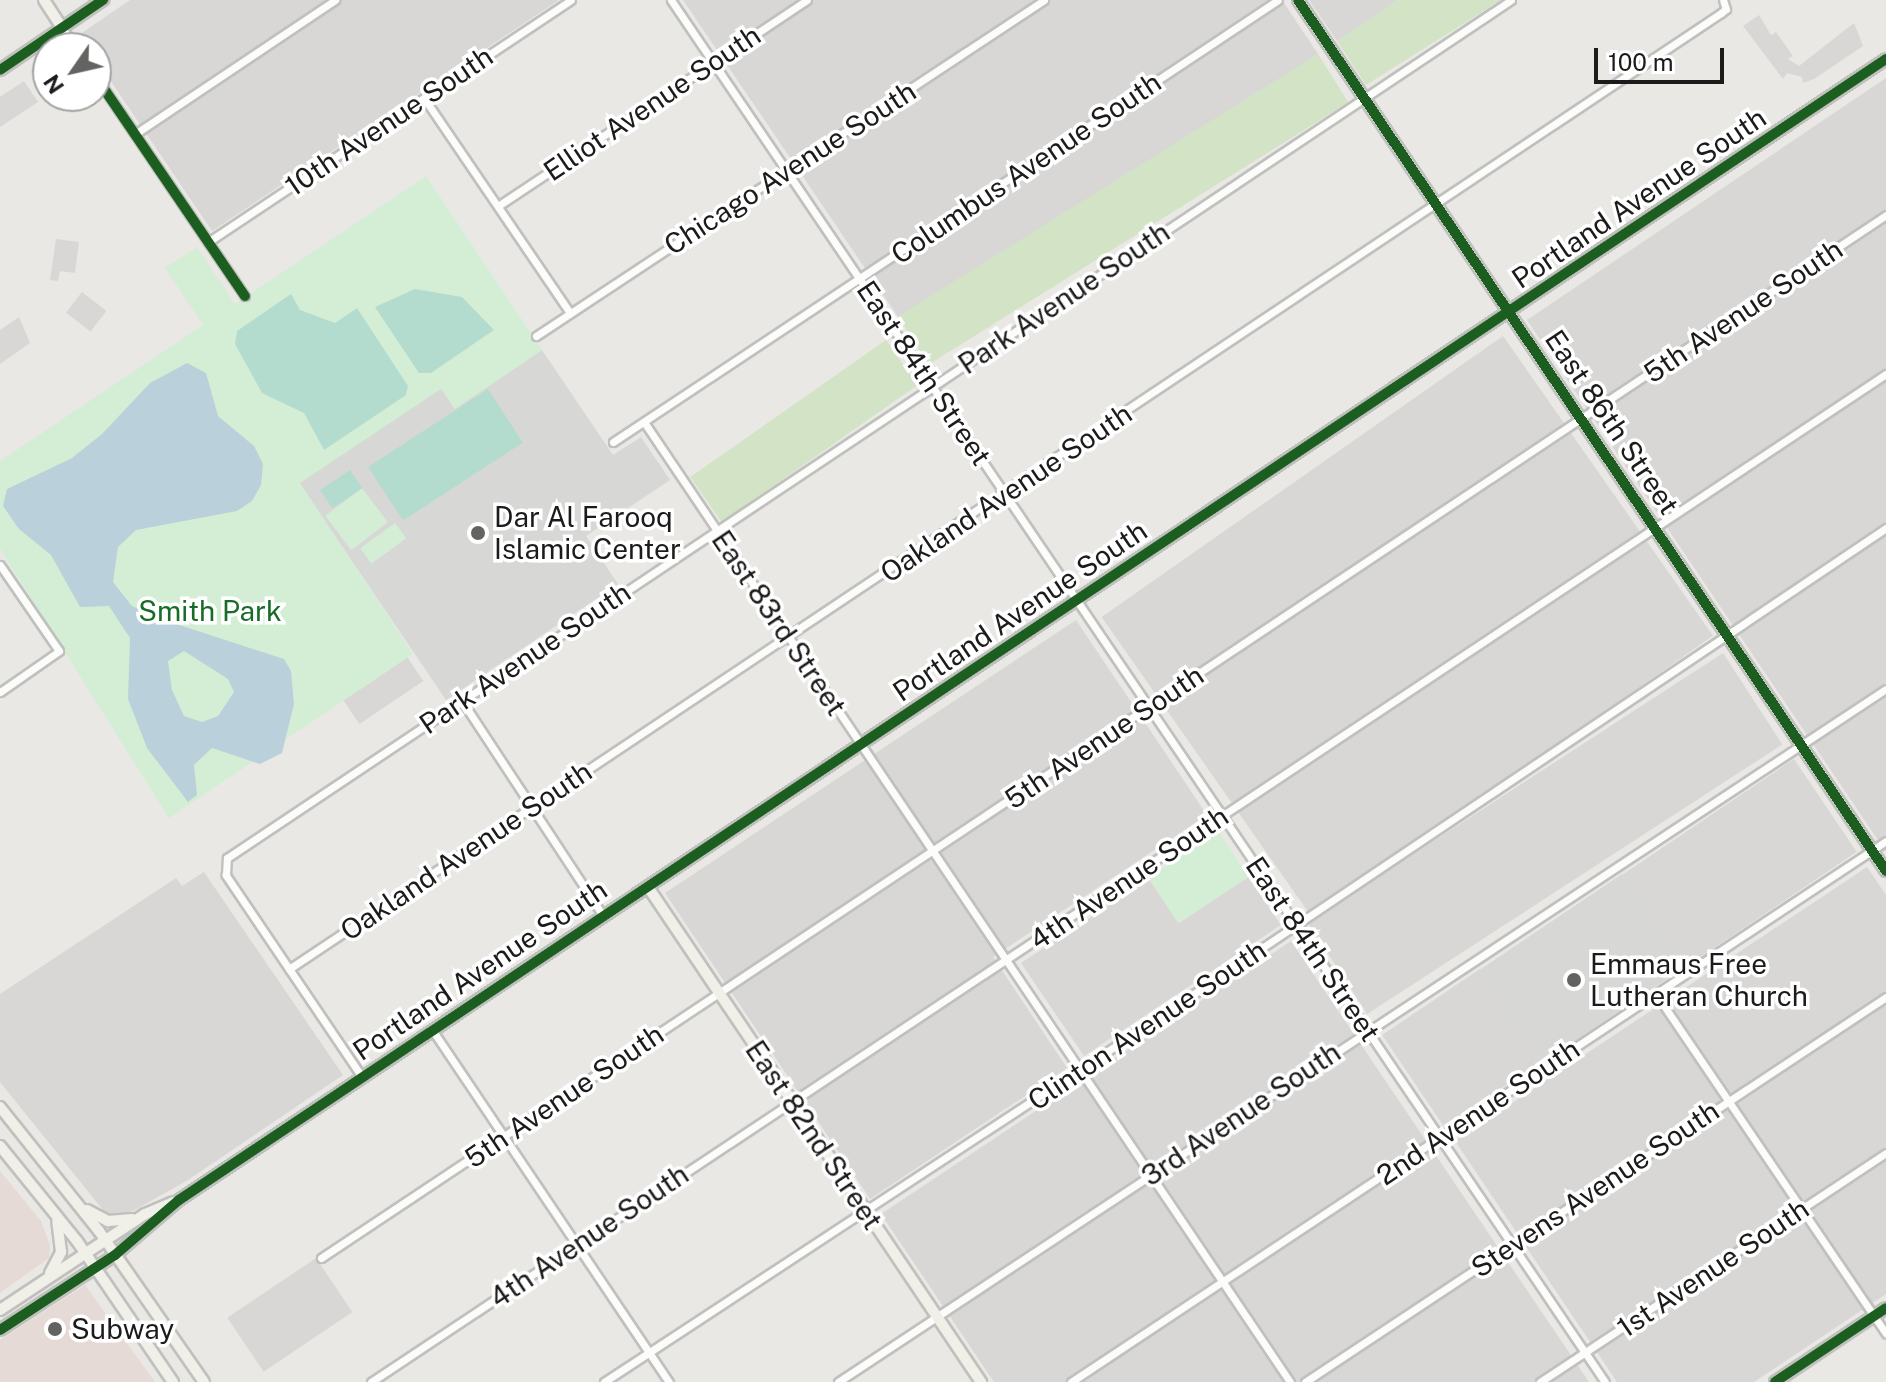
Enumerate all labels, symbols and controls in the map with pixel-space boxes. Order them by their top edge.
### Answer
street label: Elliot Avenue South [537,18,767,188]
north arrow [32,32,112,112]
scale bar [1598,32,1728,82]
street label: 10th Avenue South [279,39,499,203]
text: 100 m [1608,48,1674,76]
street label: Columbus Avenue South [885,65,1167,271]
text: N [38,70,69,99]
street label: Chicago Avenue South [658,74,922,262]
street label: Portland Avenue South [1506,100,1772,296]
street label: Park Avenue South [952,215,1176,381]
street label: 5th Avenue South [1637,232,1849,390]
street label: East 84th Street [850,274,998,472]
street label: East 86th Street [1538,323,1686,521]
street label: Oakland Avenue South [874,396,1138,590]
place label: Dar Al Farooq Islamic Center [494,500,681,566]
street label: Portland Avenue South [887,513,1153,709]
marker: Dar Al Farooq Islamic Center [469,524,487,542]
street label: East 83rd Street [705,524,853,722]
street label: Park Avenue South [413,575,637,741]
park label: Smith Park [138,594,282,628]
street label: 5th Avenue South [998,658,1210,816]
street label: Oakland Avenue South [334,754,598,948]
street label: 4th Avenue South [1023,799,1235,957]
street label: East 84th Street [1239,850,1387,1048]
street label: Portland Avenue South [347,872,613,1068]
street label: Clinton Avenue South [1021,933,1273,1117]
place label: Emmaus Free Lutheran Church [1590,947,1808,1013]
marker: Emmaus Free Lutheran Church [1565,971,1583,989]
street label: 5th Avenue South [458,1017,670,1175]
street label: 2nd Avenue South [1370,1032,1586,1192]
street label: East 82nd Street [738,1034,890,1236]
street label: 3rd Avenue South [1135,1035,1347,1193]
street label: Stevens Avenue South [1465,1093,1725,1285]
street label: 4th Avenue South [483,1157,695,1315]
street label: 1st Avenue South [1611,1192,1815,1344]
place label: Subway [71,1312,174,1346]
marker: Subway [46,1320,64,1338]

